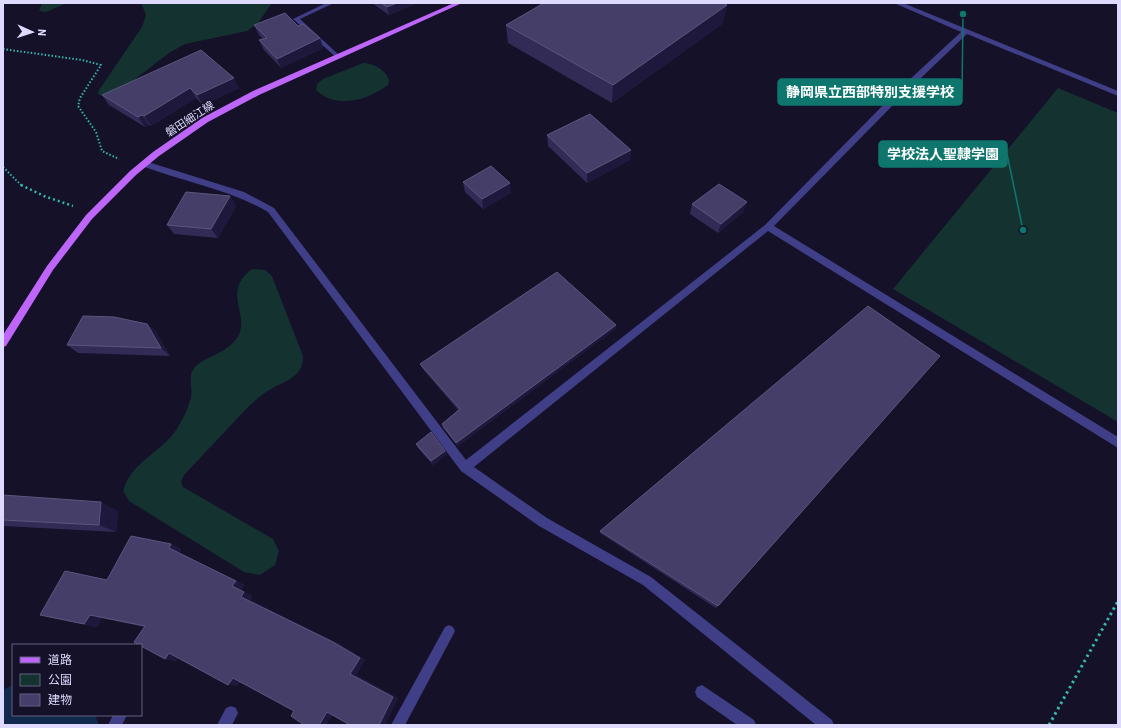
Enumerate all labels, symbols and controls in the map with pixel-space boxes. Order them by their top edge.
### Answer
north arrow [12,12,52,52]
text: N [35,29,48,36]
callout: 静岡県立西部特別支援学校 [778,79,962,105]
text: 静岡県立西部特別支援学校 [786,84,954,100]
street label: 磐田細江線 [163,99,217,139]
callout: 学校法人聖隷学園 [879,141,1007,167]
text: 学校法人聖隷学園 [887,146,999,162]
legend [12,644,142,716]
text: 道路 [48,653,72,667]
text: 公園 [48,673,72,687]
text: 建物 [48,693,72,707]

